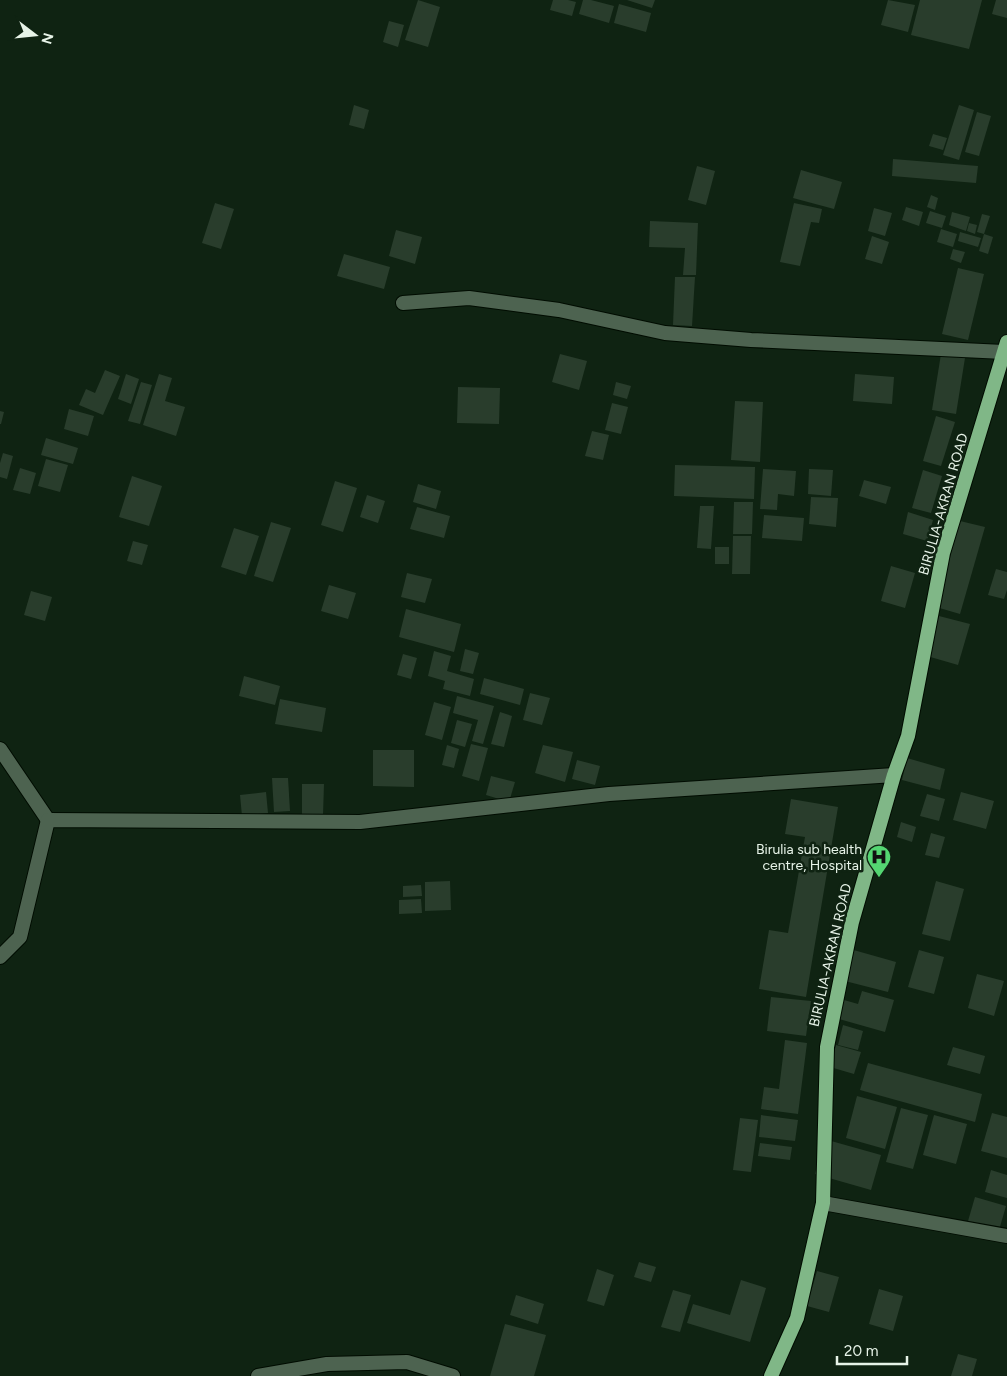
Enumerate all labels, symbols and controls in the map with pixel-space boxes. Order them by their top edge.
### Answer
north arrow [10,10,60,60]
text: N [37,31,57,46]
street label: BIRULIA-AKRAN ROAD [915,431,972,577]
place label: Birulia sub health centre, Hospital [756,841,862,874]
hospital icon: Birulia sub health centre, Hospital [866,844,892,878]
street label: BIRULIA-AKRAN ROAD [806,882,855,1029]
scale bar [837,1334,907,1366]
text: 20 m [844,1342,878,1360]

